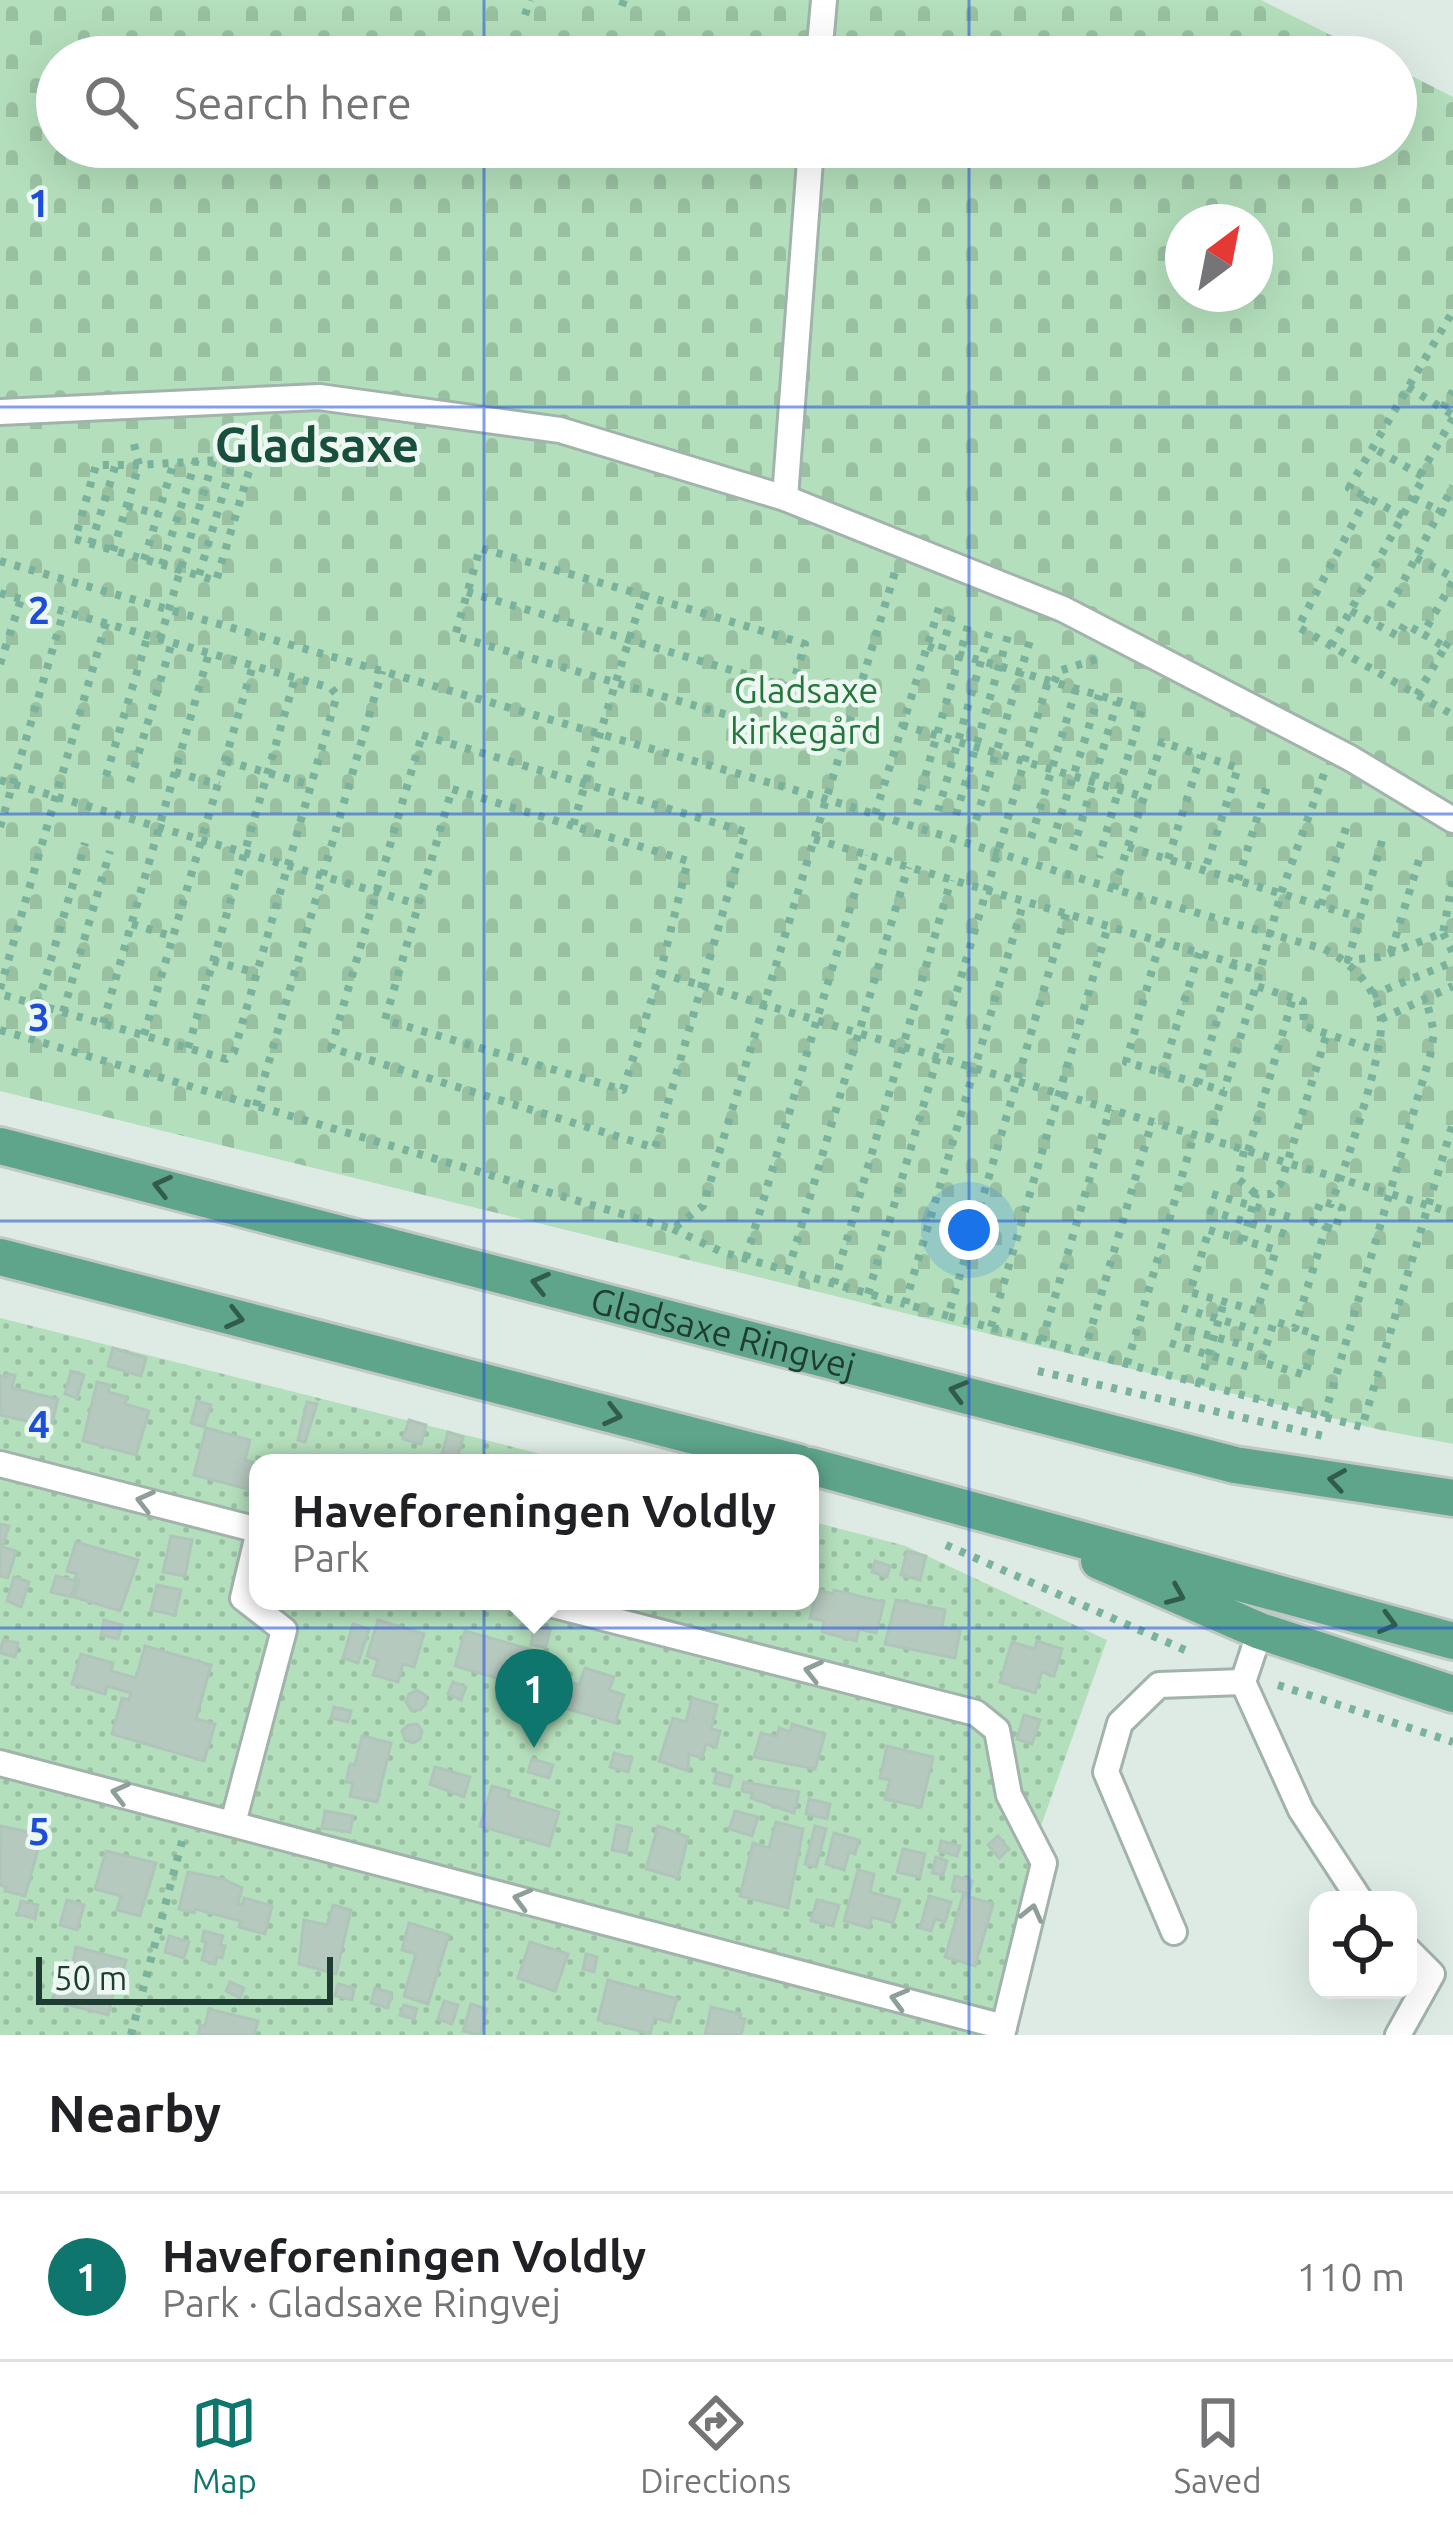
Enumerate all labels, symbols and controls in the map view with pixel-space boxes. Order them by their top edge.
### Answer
search box [36,36,1417,168]
icon: search [78,69,144,135]
text: Search here [174,77,412,128]
text: 1 [28,181,50,224]
north arrow [1165,204,1273,312]
district label: Gladsaxe [215,417,419,471]
text: 2 [28,588,50,631]
park label: Gladsaxe kirkegård [730,669,882,751]
text: 3 [28,995,50,1038]
one-way arrow [152,1176,173,1201]
your location [939,1200,999,1260]
one-way arrow [530,1272,550,1297]
street label: Gladsaxe Ringvej [587,1279,860,1386]
one-way arrow [225,1304,245,1329]
one-way arrow [948,1380,969,1405]
one-way arrow [602,1401,623,1426]
text: 4 [28,1402,50,1445]
popup [249,1454,819,1610]
one-way arrow [1328,1468,1347,1494]
text: Haveforeningen Voldly [292,1485,776,1536]
one-way arrow [135,1490,155,1515]
text: Park [292,1536,369,1579]
one-way arrow [1163,1581,1185,1605]
one-way arrow [1378,1608,1398,1633]
pin: 1 [495,1649,573,1748]
one-way arrow [803,1660,824,1685]
one-way arrow [110,1782,130,1807]
text: 5 [28,1809,50,1852]
one-way arrow [512,1889,532,1914]
map controls [1309,1891,1417,1999]
button: locate [1309,1891,1417,1999]
one-way arrow [1018,1904,1043,1924]
scale bar [36,1951,333,2004]
text: 50 m [54,1959,127,1996]
one-way arrow [889,1988,909,2013]
text: Nearby [48,2084,221,2142]
text: Haveforeningen Voldly [162,2230,646,2281]
text: 1 [76,2255,98,2298]
text: 110 m [1296,2255,1405,2298]
text: Park · Gladsaxe Ringvej [162,2281,561,2324]
tab: Map [191,2390,257,2499]
tab: Directions [640,2390,791,2499]
tab: Saved [1174,2390,1262,2499]

